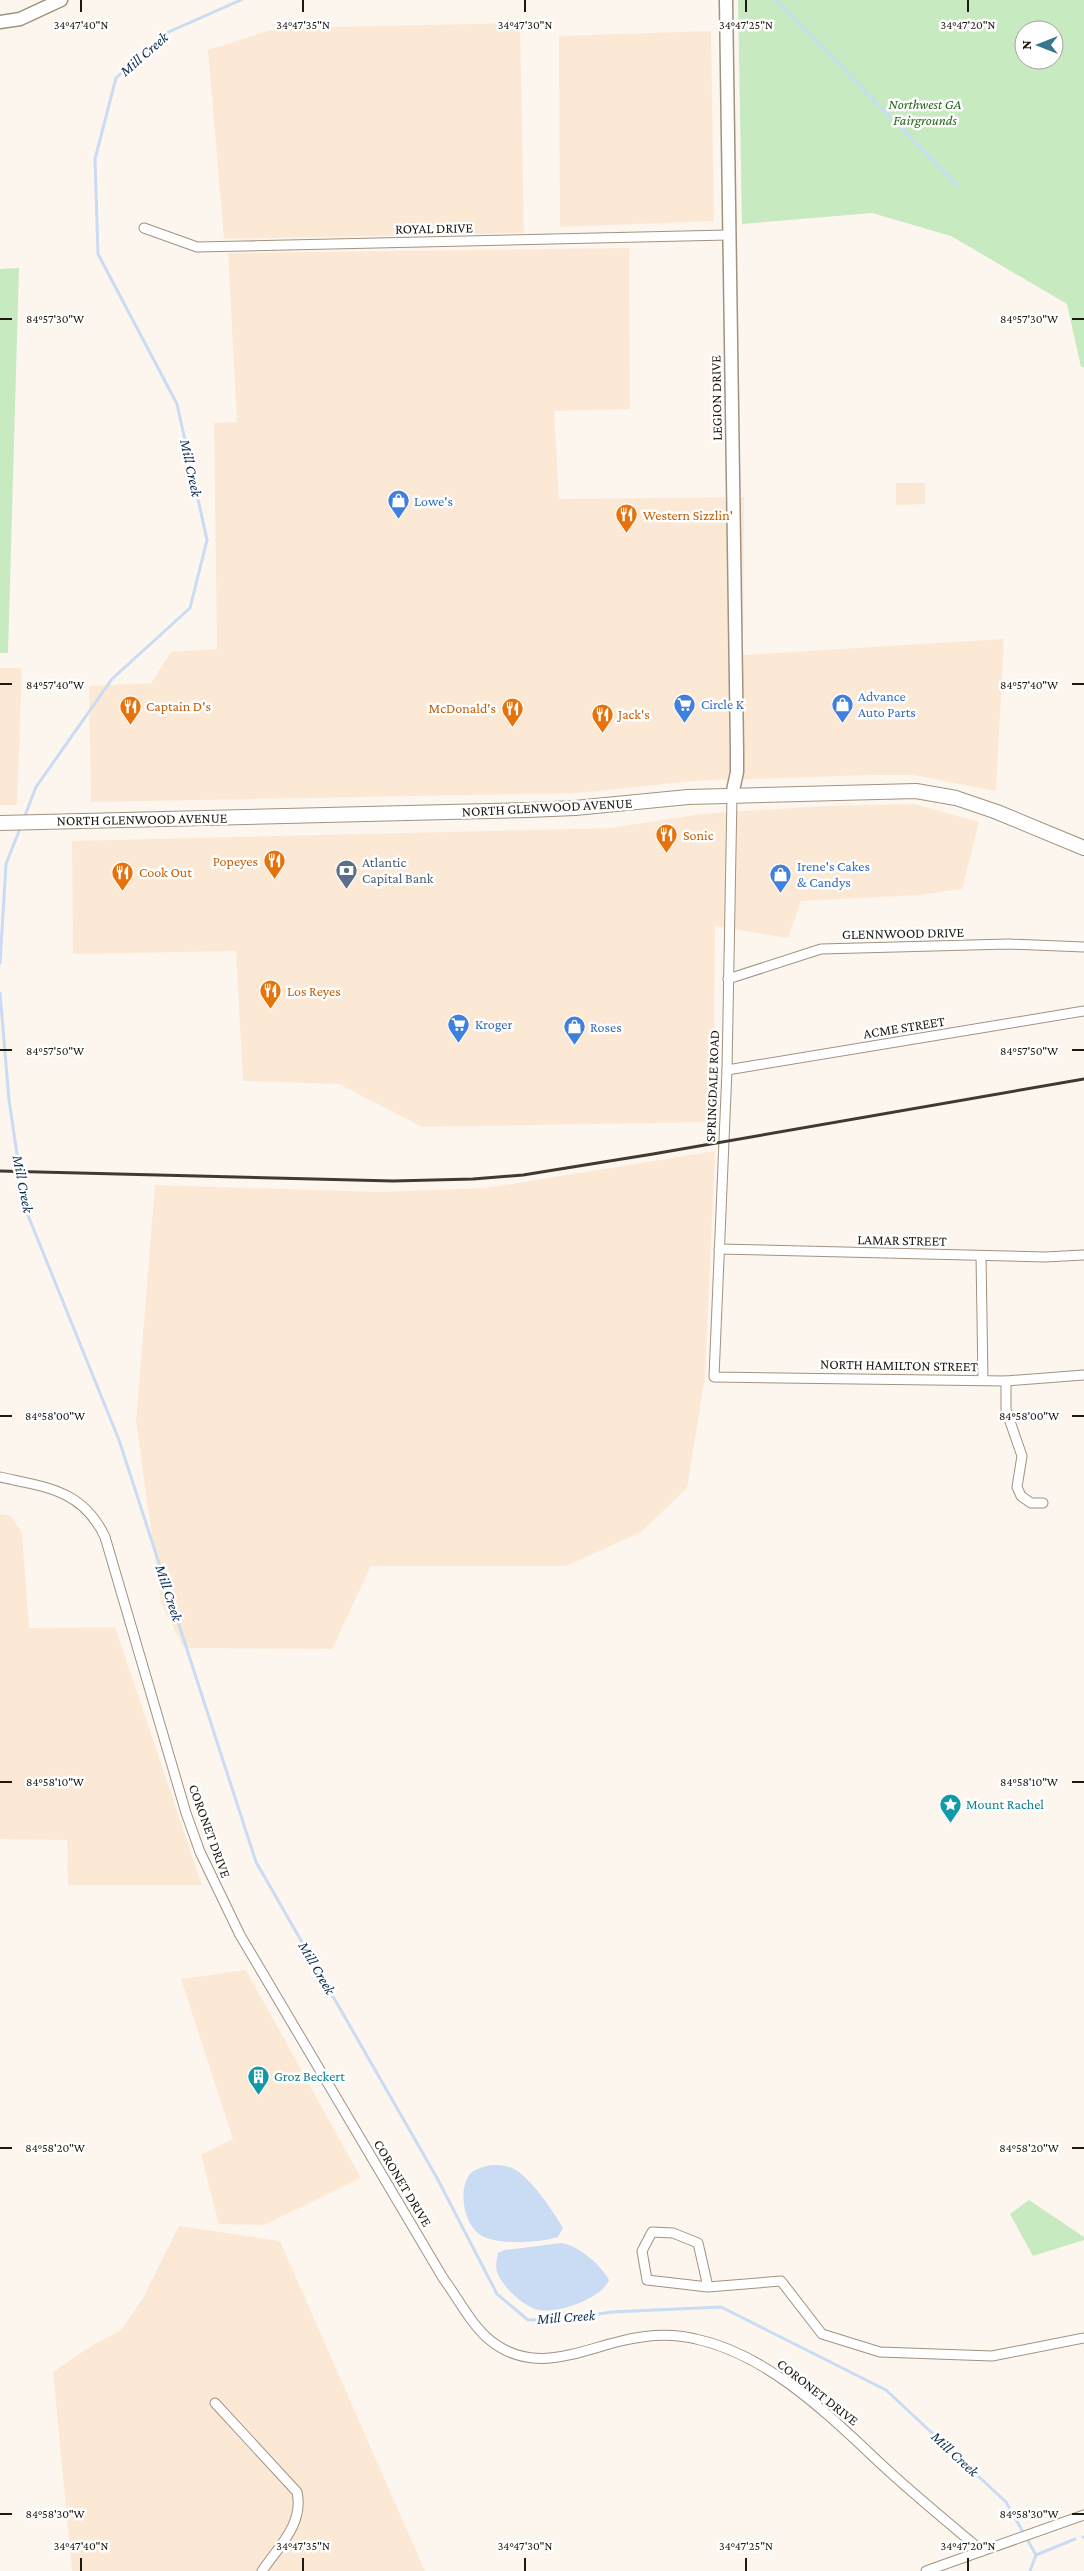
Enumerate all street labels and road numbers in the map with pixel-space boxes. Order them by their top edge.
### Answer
street label: ROYAL DRIVE [395,219,473,237]
street label: LEGION DRIVE [707,355,725,441]
street label: NORTH GLENWOOD AVENUE [461,795,633,819]
street label: NORTH GLENWOOD AVENUE [57,810,228,828]
street label: GLENNWOOD DRIVE [842,924,965,942]
street label: ACME STREET [862,1013,946,1041]
street label: SPRINGDALE ROAD [702,1030,722,1142]
street label: LAMAR STREET [857,1231,947,1249]
street label: NORTH HAMILTON STREET [820,1356,978,1374]
street label: CORONET DRIVE [186,1782,235,1880]
street label: CORONET DRIVE [371,2137,435,2230]
street label: CORONET DRIVE [774,2355,862,2429]

